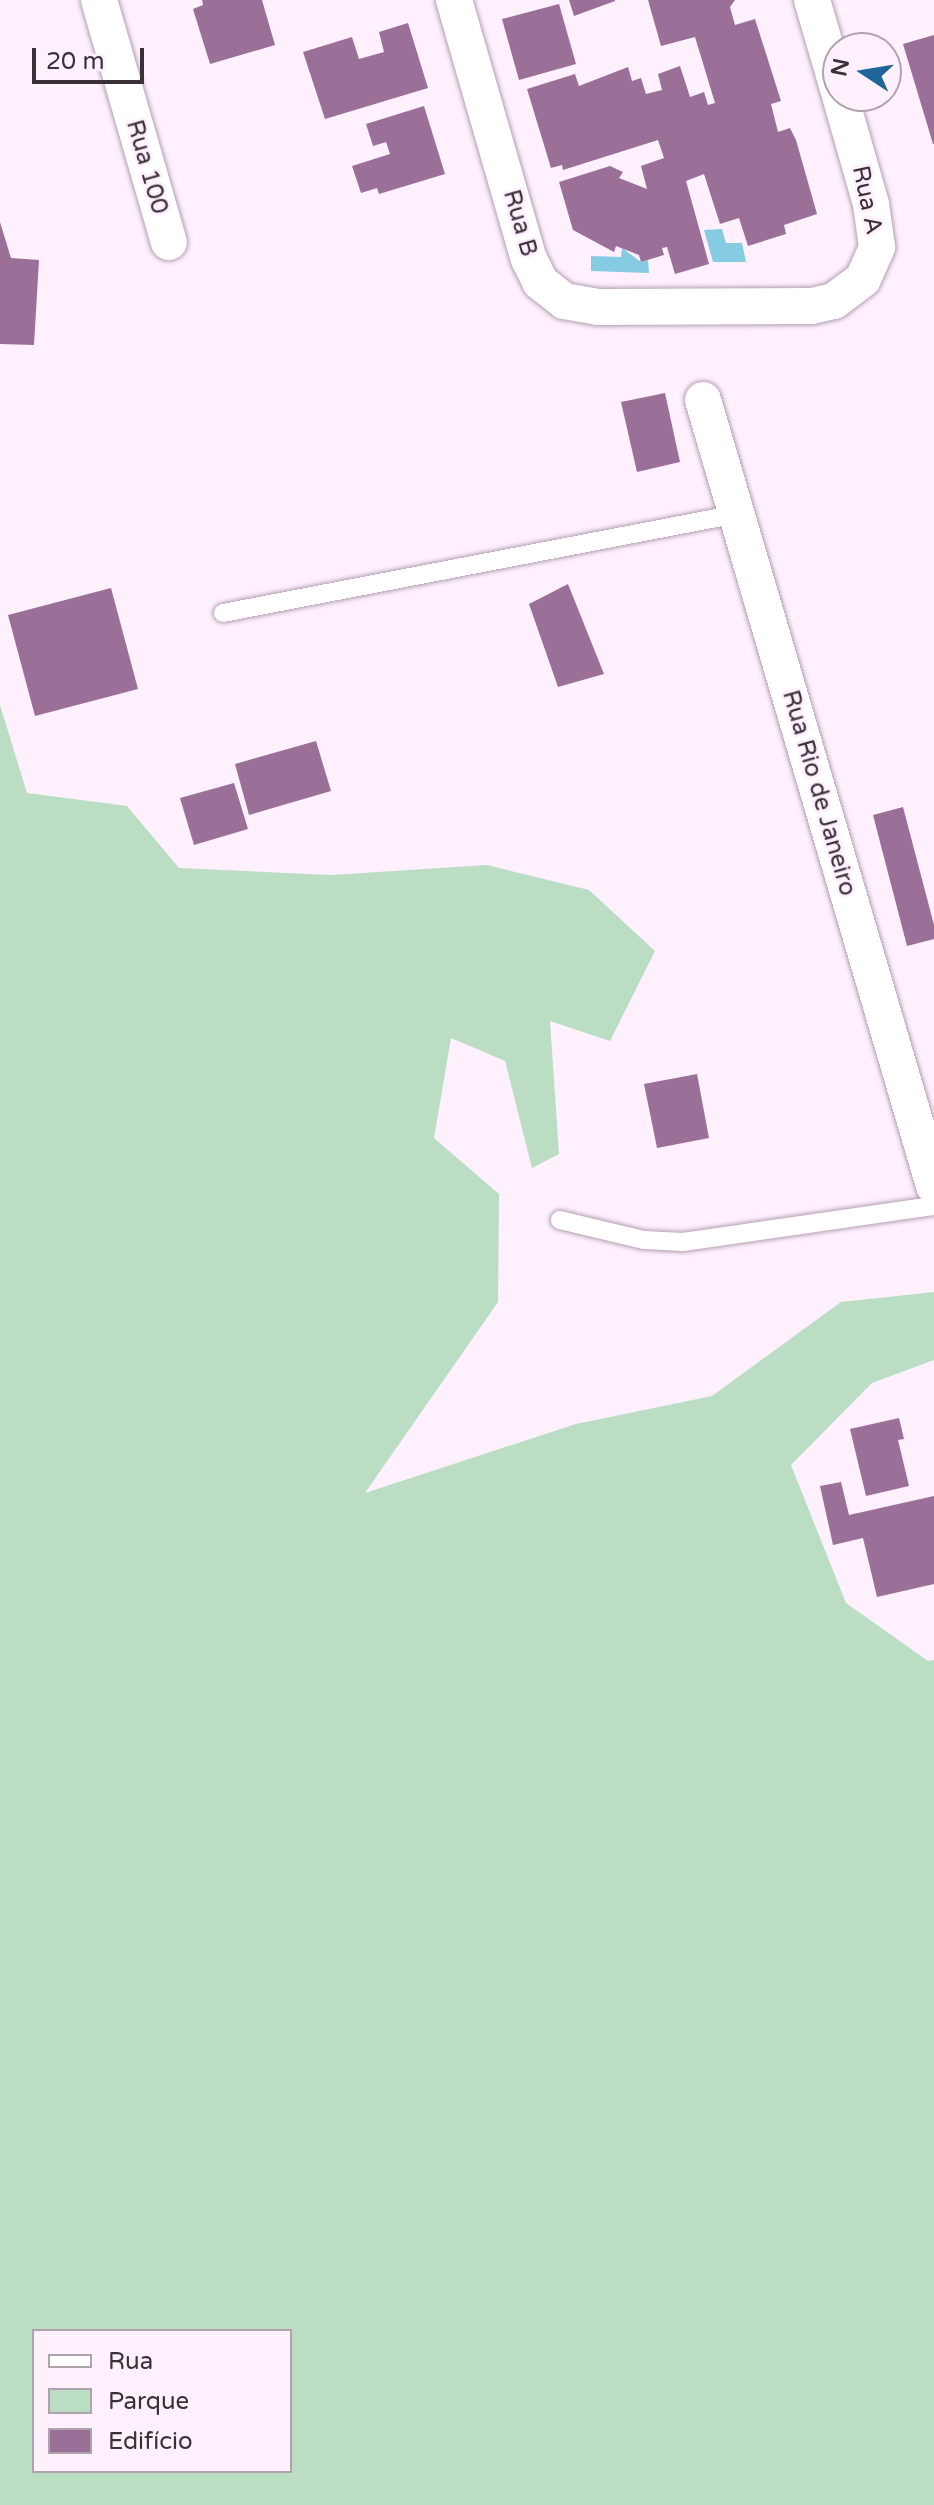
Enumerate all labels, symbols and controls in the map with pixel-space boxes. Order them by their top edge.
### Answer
scale bar [36,32,148,82]
north arrow [822,32,902,112]
text: 20 m [46,47,104,76]
text: N [826,56,855,79]
street label: Rua 100 [120,117,174,217]
street label: Rua A [846,163,888,237]
street label: Rua B [497,186,543,260]
street label: Rua Rio de Janeiro [776,687,862,899]
legend [32,2329,292,2473]
text: Rua [108,2347,153,2376]
text: Parque [108,2387,189,2416]
text: Edifício [108,2427,193,2456]

